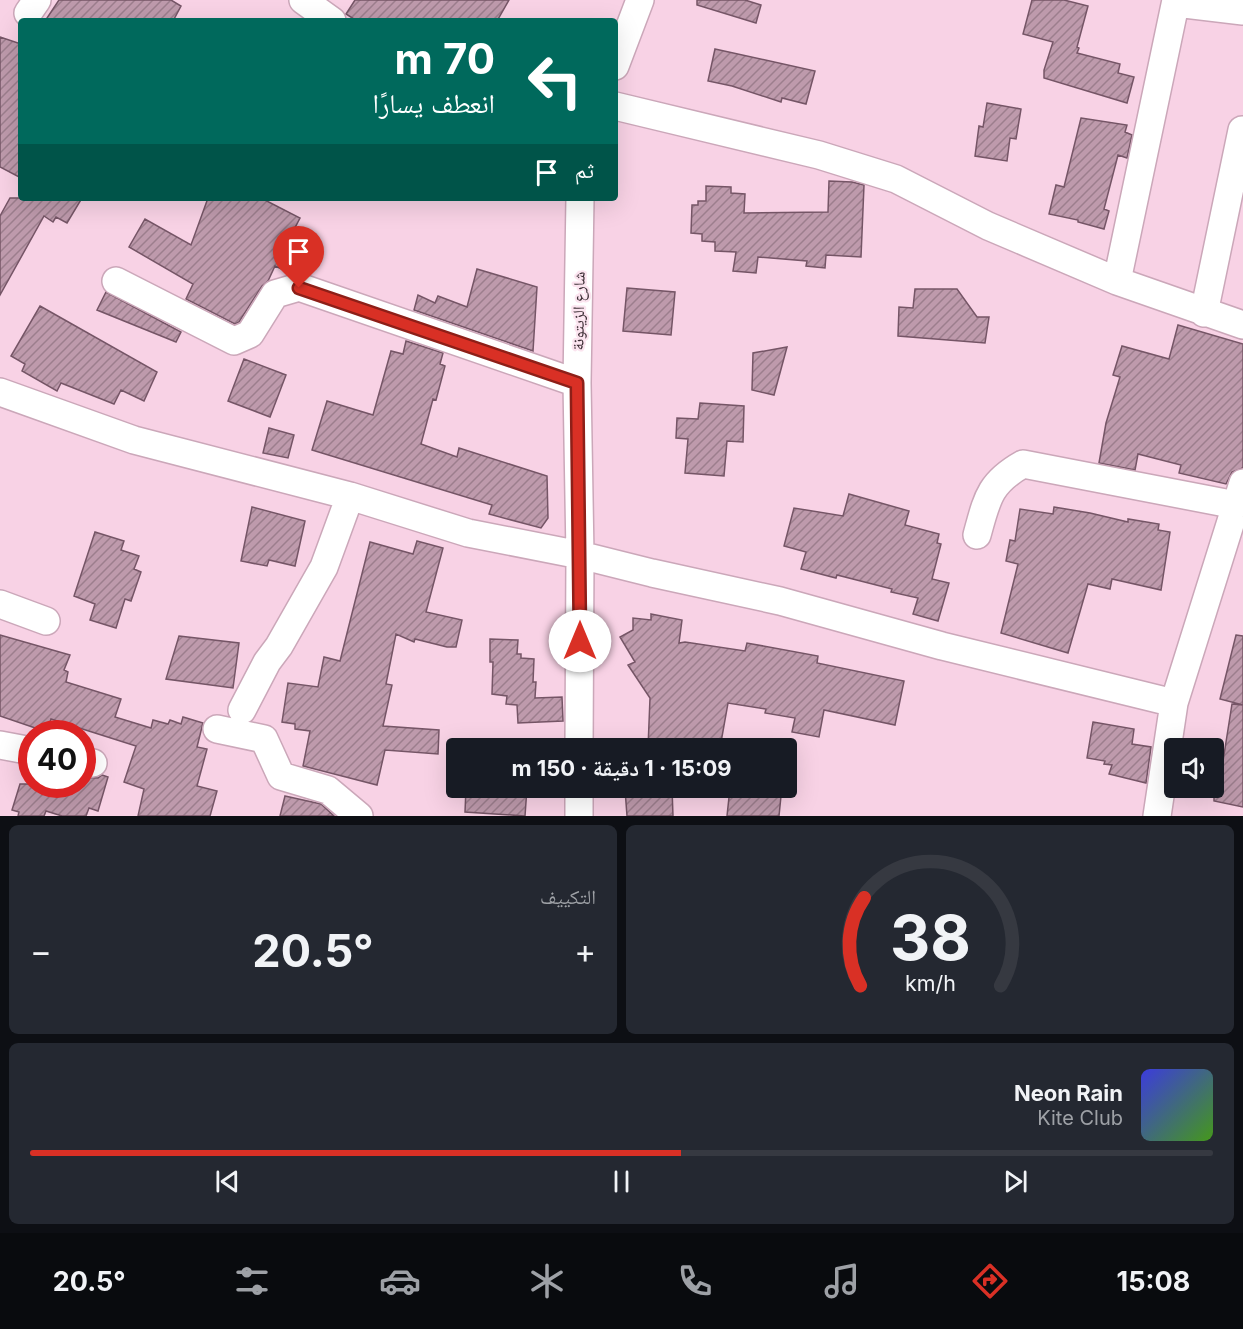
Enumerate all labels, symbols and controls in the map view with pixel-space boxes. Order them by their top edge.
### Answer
text: 70 m [395,33,495,84]
icon: left [516,42,594,120]
text: انعطف يسارًا [372,87,495,120]
icon: arrive [530,156,563,189]
text: ثم [575,157,594,183]
pin [273,226,324,288]
icon: arrive [282,235,315,268]
street label: شارع الزيتونة [567,271,590,351]
position arrow [548,609,612,673]
speed limit sign: 40 [18,720,96,798]
map controls [1164,738,1224,798]
button: sound [1164,738,1224,798]
text: 15:09 · 1 دقيقة · 150 m [511,755,732,781]
text: التكييف [540,885,596,909]
text: 38 [890,900,970,975]
text: 20.5° [252,923,374,978]
text: − [30,931,52,971]
text: + [574,931,596,971]
text: km/h [905,971,955,997]
text: Neon Rain [1014,1080,1123,1106]
text: Kite Club [1037,1106,1123,1130]
icon: previous [211,1165,244,1198]
icon: pause [605,1165,638,1198]
icon: next [999,1165,1032,1198]
icon: filters [231,1260,273,1302]
icon: car [379,1260,421,1302]
icon: climate [526,1260,568,1302]
icon: phone [674,1260,716,1302]
icon: music [821,1260,863,1302]
icon: directions [969,1260,1011,1302]
text: 20.5° [53,1265,126,1298]
text: 15:08 [1117,1265,1190,1298]

